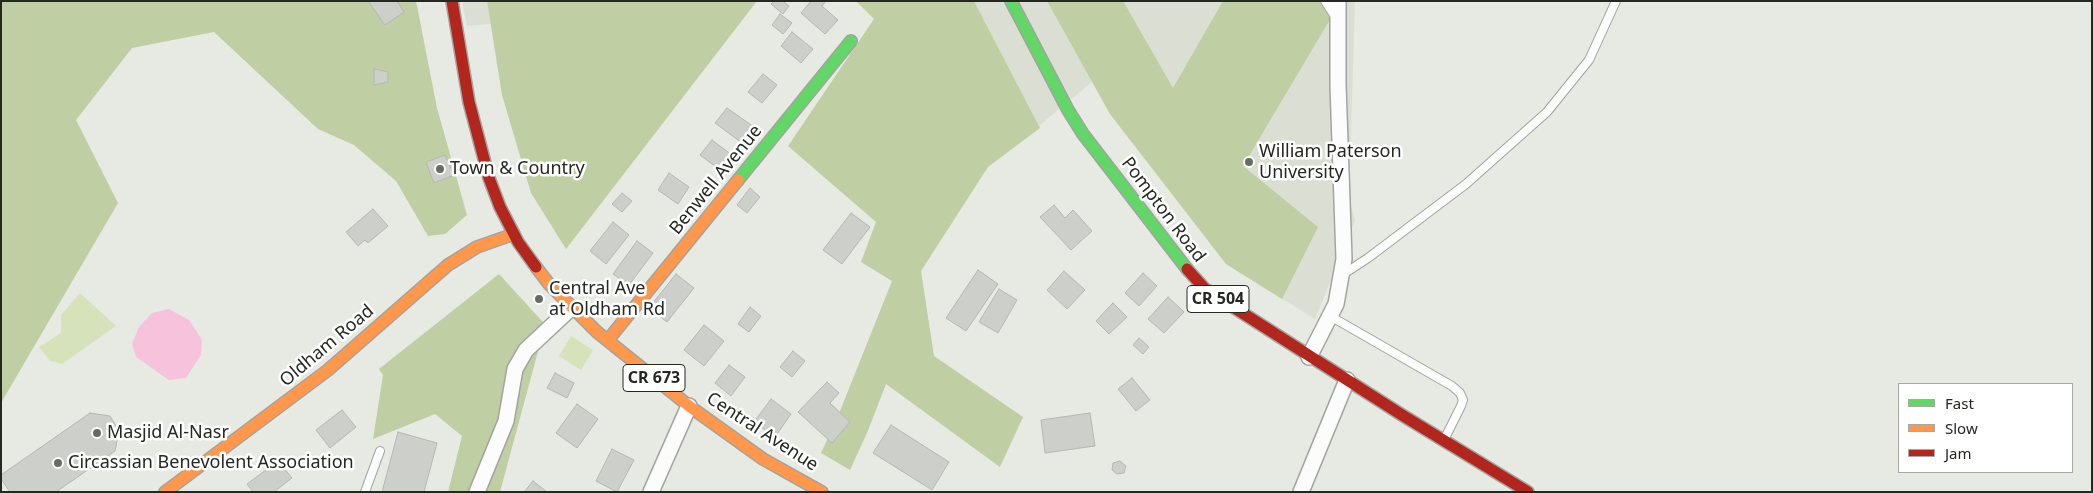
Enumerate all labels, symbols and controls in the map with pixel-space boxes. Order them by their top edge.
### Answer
street label: Benwell Avenue [665,121,767,239]
place label: William Paterson University [1259,141,1402,183]
street label: Pompton Road [1116,153,1210,267]
marker: William Paterson University [1243,156,1255,168]
place label: Town & Country [450,158,585,180]
marker: Town & Country [434,163,446,175]
place label: Central Ave at Oldham Rd [549,278,665,320]
road number: CR 504 [1187,286,1249,312]
marker: Central Ave at Oldham Rd [533,293,545,305]
street label: Oldham Road [276,301,378,391]
road number: CR 673 [623,364,685,392]
legend [1898,383,2073,473]
street label: Central Avenue [702,388,822,476]
text: Fast [1945,393,1974,413]
text: Slow [1945,418,1978,438]
place label: Masjid Al-Nasr [107,422,229,444]
marker: Masjid Al-Nasr [91,427,103,439]
text: Jam [1945,443,1972,463]
place label: Circassian Benevolent Association [68,452,354,474]
marker: Circassian Benevolent Association [52,457,64,469]

